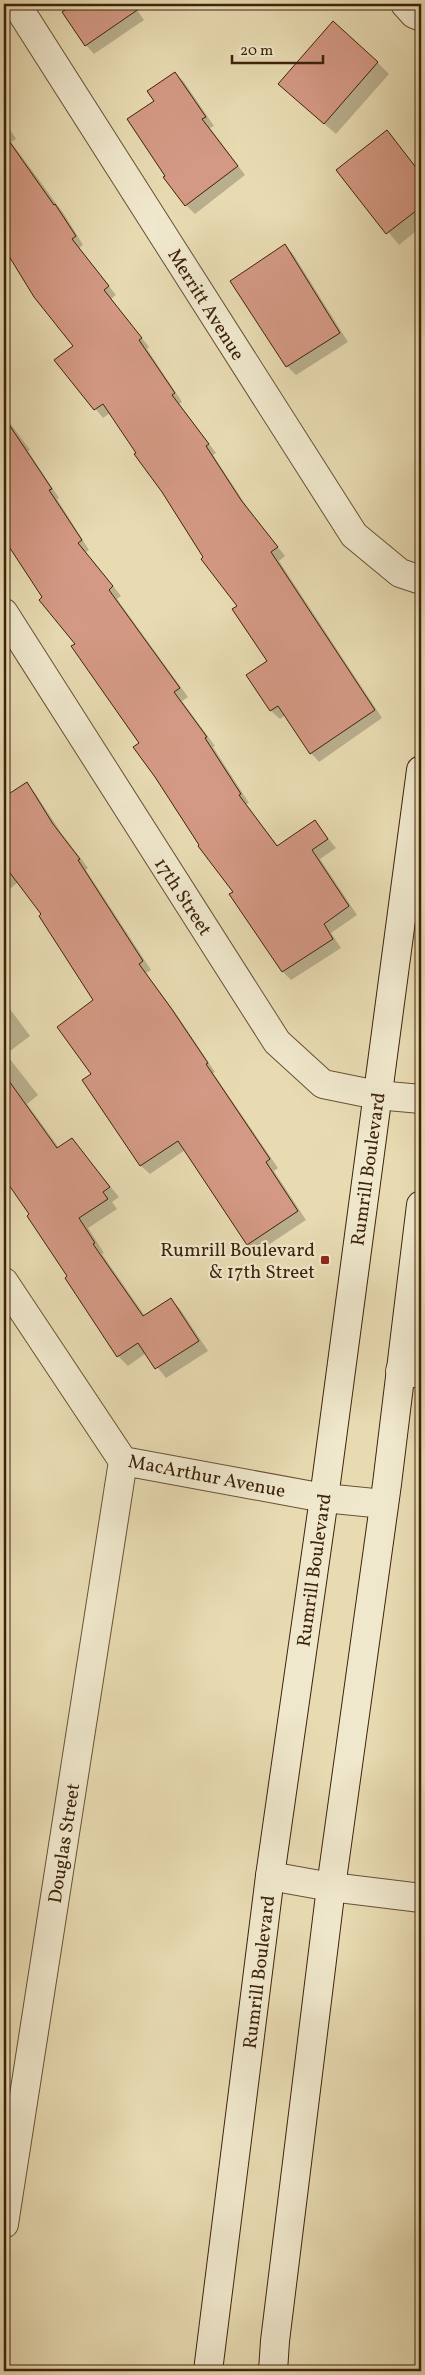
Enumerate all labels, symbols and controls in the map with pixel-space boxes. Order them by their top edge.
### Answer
scale bar [232,32,324,64]
text: 20 m [240,41,273,62]
street label: Merritt Avenue [161,244,250,366]
street label: 17th Street [147,853,217,941]
street label: Rumrill Boulevard [345,1091,393,1248]
place label: Rumrill Boulevard & 17th Street [160,1238,315,1286]
marker: Rumrill Boulevard & 17th Street [319,1254,331,1266]
street label: MacArthur Avenue [126,1449,287,1505]
street label: Rumrill Boulevard [291,1492,339,1649]
street label: Douglas Street [43,1781,87,1905]
street label: Rumrill Boulevard [238,1894,282,2051]

